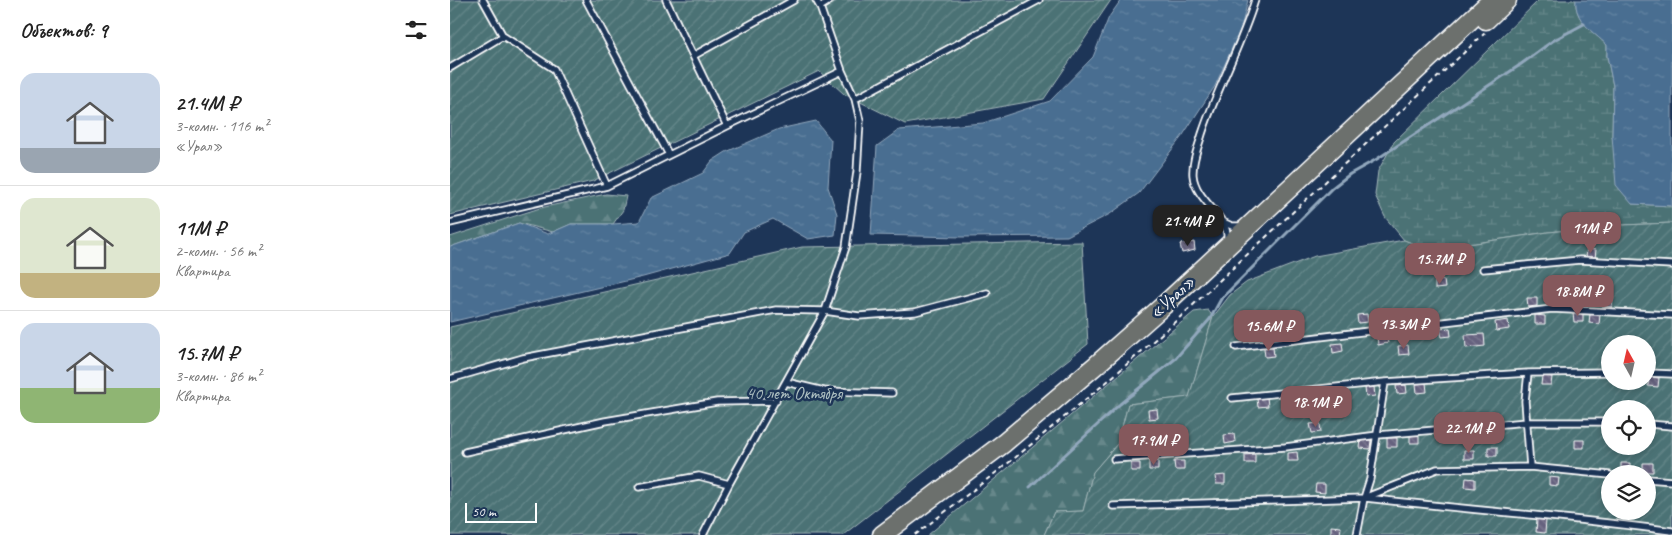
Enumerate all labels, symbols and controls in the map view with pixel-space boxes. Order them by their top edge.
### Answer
icon: filters [402,16,430,44]
text: Объектов: 9 [20,17,108,43]
text: 21.4M ₽ [175,90,239,116]
icon: home [60,93,120,153]
text: 3-комн. · 116 m² [175,116,268,136]
text: «Урал» [175,136,223,156]
pin: 21.4M ₽ [1142,204,1234,247]
text: 21.4M ₽ [1164,211,1212,231]
pin: 11M ₽ [1556,212,1626,254]
text: 11M ₽ [175,215,225,241]
icon: home [60,218,120,278]
text: 11M ₽ [1572,218,1610,238]
text: 2-комн. · 56 m² [175,241,261,261]
pin: 15.7M ₽ [1394,242,1486,285]
text: 15.7M ₽ [1416,249,1464,269]
text: Квартира [175,261,230,281]
street label: «Урал» [1145,271,1199,323]
pin: 18.8M ₽ [1532,274,1624,317]
text: 18.8M ₽ [1554,281,1602,301]
pin: 13.3M ₽ [1358,308,1450,350]
pin: 15.6M ₽ [1223,310,1315,352]
text: 13.3M ₽ [1380,314,1428,334]
text: 15.6M ₽ [1245,316,1293,336]
north arrow [1601,335,1656,390]
map controls [1601,335,1656,520]
text: 15.7M ₽ [175,340,238,366]
icon: home [60,343,120,403]
text: 3-комн. · 86 m² [175,366,261,386]
park label: 40 лет Октября [746,382,844,404]
text: Квартира [175,386,230,406]
pin: 18.1M ₽ [1270,386,1362,428]
text: 18.1M ₽ [1292,392,1340,412]
button: locate [1601,400,1656,455]
pin: 22.1M ₽ [1423,412,1515,454]
text: 22.1M ₽ [1445,418,1493,438]
pin: 17.9M ₽ [1108,424,1200,466]
text: 17.9M ₽ [1130,430,1178,450]
button: layers [1601,465,1656,520]
scale bar [465,500,538,523]
text: 50 m [472,503,496,520]

